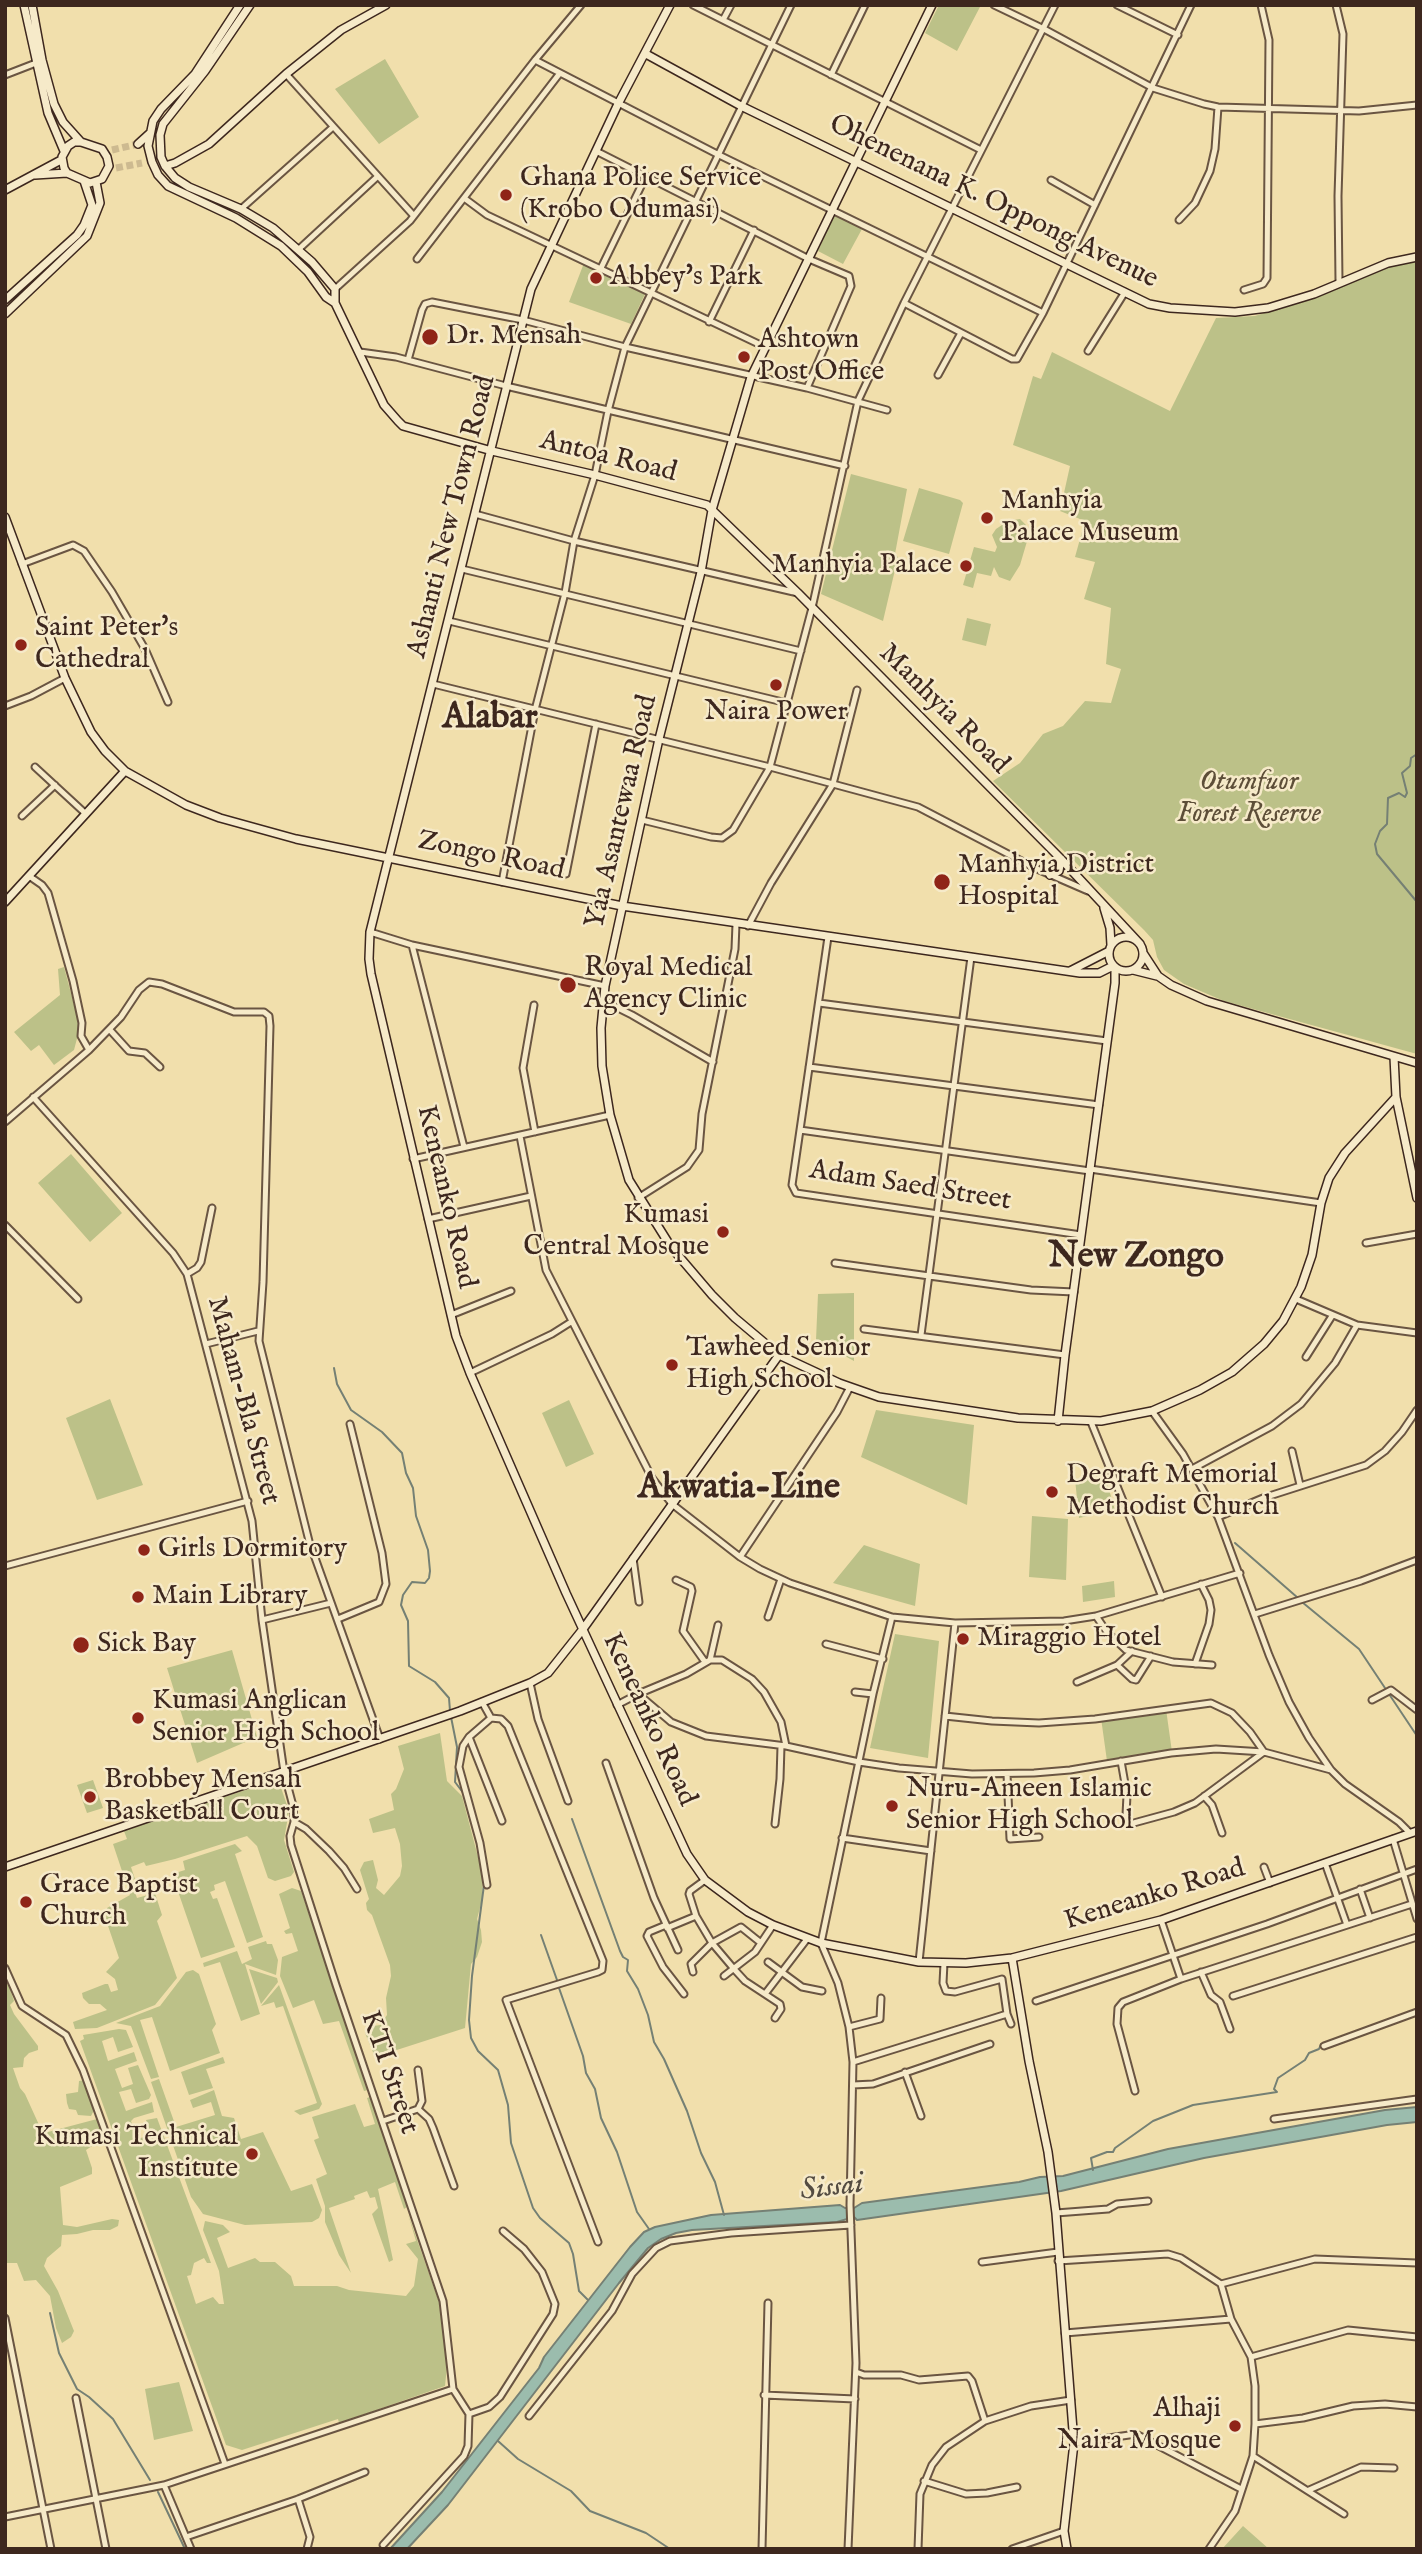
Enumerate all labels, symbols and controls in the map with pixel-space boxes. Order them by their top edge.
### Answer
street label: Ohenenana K. Oppong Avenue [823,109,1163,297]
place label: Ghana Police Service (Krobo Odumasi) [520,162,761,228]
marker: Ghana Police Service (Krobo Odumasi) [498,187,514,203]
place label: Abbey's Park [610,261,762,295]
marker: Abbey's Park [588,270,604,286]
place label: Dr. Mensah [446,320,581,354]
place label: Ashtown Post Office [758,324,884,390]
marker: Dr. Mensah [420,327,440,347]
marker: Ashtown Post Office [736,349,752,365]
street label: Ashanti New Town Road [402,372,504,662]
street label: Antoa Road [536,425,680,491]
place label: Manhyia Palace Museum [1001,485,1179,551]
marker: Manhyia Palace Museum [979,510,995,526]
place label: Manhyia Palace [772,549,952,583]
marker: Manhyia Palace [958,558,974,574]
place label: Saint Peter's Cathedral [35,612,178,678]
marker: Saint Peter's Cathedral [13,637,29,653]
street label: Manhyia Road [871,638,1015,782]
marker: Naira Power [768,677,784,693]
street label: Yaa Asantewaa Road [580,692,666,932]
place label: Naira Power [704,696,848,730]
district label: Alabar [442,699,538,741]
park label: Otumfuor Forest Reserve [1177,766,1321,832]
street label: Zongo Road [415,825,567,889]
place label: Manhyia District Hospital [958,849,1154,915]
marker: Manhyia District Hospital [932,872,952,892]
place label: Royal Medical Agency Clinic [584,952,752,1018]
marker: Royal Medical Agency Clinic [558,975,578,995]
street label: Keneanko Road [408,1102,482,1292]
street label: Adam Saed Street [807,1154,1013,1220]
place label: Kumasi Central Mosque [523,1199,709,1265]
marker: Kumasi Central Mosque [715,1224,731,1240]
district label: New Zongo [1048,1238,1224,1280]
street label: Maham-Bla Street [198,1293,286,1509]
place label: Tawheed Senior High School [686,1332,871,1398]
marker: Tawheed Senior High School [664,1357,680,1373]
place label: Degraft Memorial Methodist Church [1066,1459,1279,1525]
district label: Akwatia-Line [638,1469,840,1511]
marker: Degraft Memorial Methodist Church [1044,1484,1060,1500]
place label: Girls Dormitory [158,1533,347,1567]
marker: Girls Dormitory [136,1542,152,1558]
place label: Main Library [152,1580,308,1614]
marker: Main Library [130,1589,146,1605]
place label: Miraggio Hotel [977,1622,1161,1656]
place label: Sick Bay [97,1628,196,1662]
street label: Keneanko Road [593,1628,703,1812]
marker: Miraggio Hotel [955,1631,971,1647]
marker: Sick Bay [71,1635,91,1655]
place label: Kumasi Anglican Senior High School [152,1685,380,1751]
marker: Kumasi Anglican Senior High School [130,1710,146,1726]
place label: Brobbey Mensah Basketball Court [104,1764,301,1830]
place label: Nuru-Ameen Islamic Senior High School [906,1773,1152,1839]
marker: Brobbey Mensah Basketball Court [82,1789,98,1805]
marker: Nuru-Ameen Islamic Senior High School [884,1798,900,1814]
street label: Keneanko Road [1061,1853,1249,1939]
place label: Grace Baptist Church [40,1869,198,1935]
marker: Grace Baptist Church [18,1894,34,1910]
street label: KTI Street [351,2007,425,2139]
place label: Kumasi Technical Institute [34,2121,238,2187]
marker: Kumasi Technical Institute [244,2146,260,2162]
water label: Sissai [798,2167,866,2211]
place label: Alhaji Naira Mosque [1057,2393,1221,2459]
marker: Alhaji Naira Mosque [1227,2418,1243,2434]

